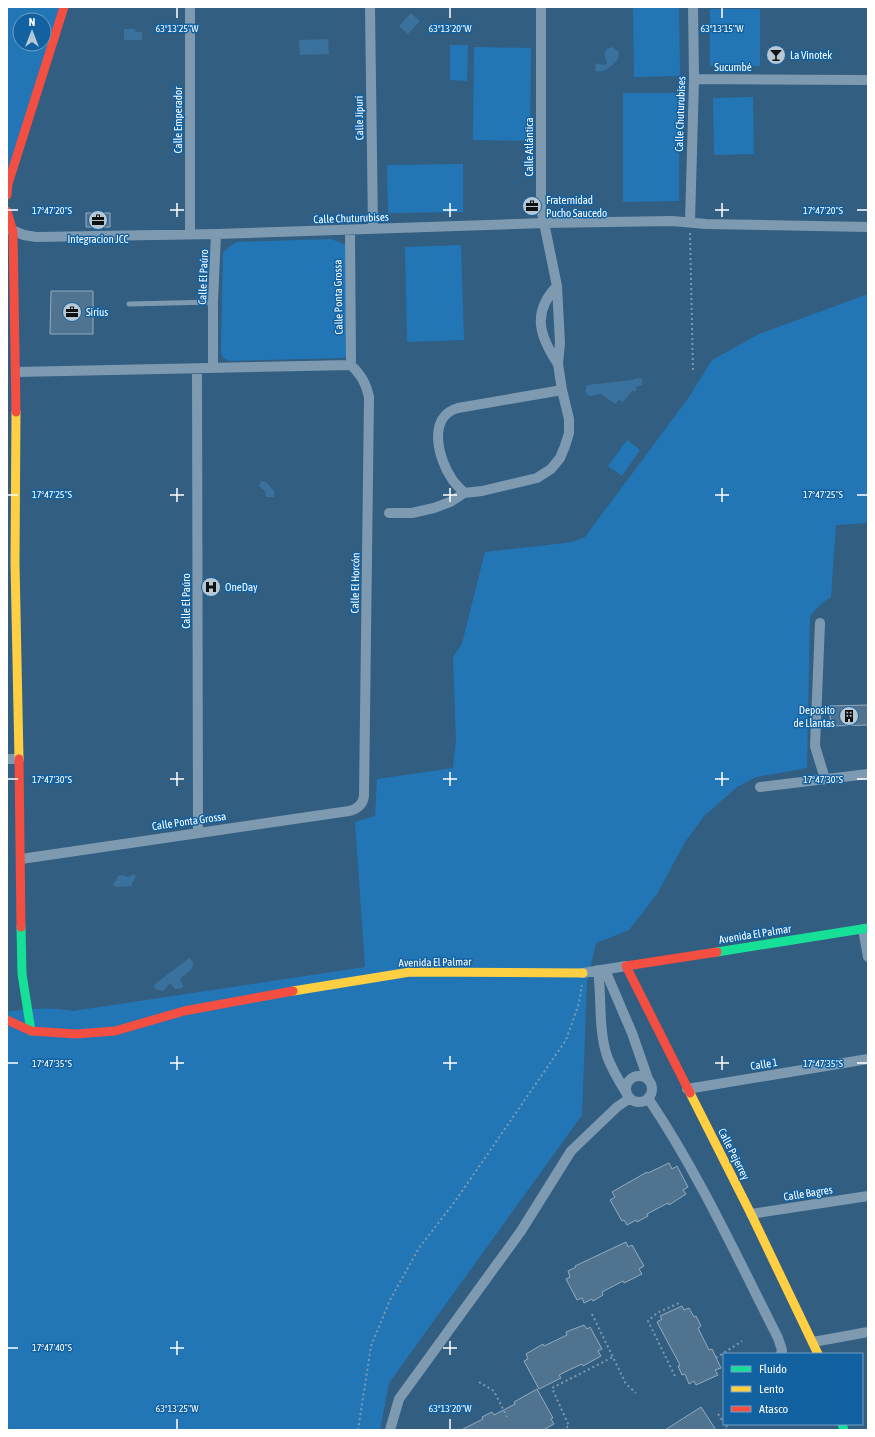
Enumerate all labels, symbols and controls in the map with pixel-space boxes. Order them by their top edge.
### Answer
north arrow [12,12,52,52]
text: N [29,16,35,28]
text: 63°13'25"W [155,23,199,34]
text: 63°13'20"W [428,23,472,34]
text: 63°13'15"W [700,23,744,34]
bar icon: La Vinotek [765,44,787,66]
place label: La Vinotek [790,49,832,61]
street label: Sucumbé [714,61,752,73]
street label: Calle Chuturubises [673,76,687,152]
street label: Calle Emperador [172,86,184,153]
street label: Calle Jipurí [353,95,365,140]
street label: Calle Atlántica [523,117,535,177]
place label: Fraternidad Pucho Saucedo [546,194,607,219]
office icon: Fraternidad Pucho Saucedo [521,195,543,217]
text: 17°47'20"S [32,205,72,216]
text: 17°47'20"S [803,205,843,216]
office icon: Integracion JCC [87,209,109,231]
street label: Calle Chuturubises [313,211,389,225]
place label: Integracion JCC [68,233,128,245]
street label: Calle El Paúro [196,249,210,305]
street label: Calle Ponta Grossa [331,259,345,335]
office icon: Sirius [61,301,83,323]
place label: Sirius [86,306,108,318]
text: 17°47'25"S [32,489,72,500]
text: 17°47'25"S [803,489,843,500]
street label: Calle El Horcón [348,553,362,613]
street label: Calle El Paúro [180,573,192,629]
hospital icon: OneDay [200,576,222,598]
place label: OneDay [225,581,258,593]
place label: Deposito de Llantas [793,704,835,729]
building icon: Deposito de Llantas [838,705,860,727]
text: 17°47'30"S [32,774,72,785]
text: 17°47'30"S [803,774,843,785]
street label: Calle Ponta Grossa [151,810,227,832]
street label: Avenida El Palmar [718,922,793,946]
street label: Avenida El Palmar [398,955,472,969]
street label: Calle 1 [749,1056,779,1072]
text: 17°47'35"S [32,1058,72,1069]
text: 17°47'35"S [803,1058,843,1069]
street label: Calle Pejerrey [716,1126,752,1182]
street label: Calle Bagres [783,1183,833,1203]
text: 17°47'40"S [32,1342,72,1353]
legend [723,1353,863,1425]
text: Fluido [759,1362,787,1376]
text: Lento [759,1382,784,1396]
text: Atasco [759,1402,789,1416]
text: 63°13'25"W [155,1403,199,1414]
text: 63°13'20"W [428,1403,472,1414]

